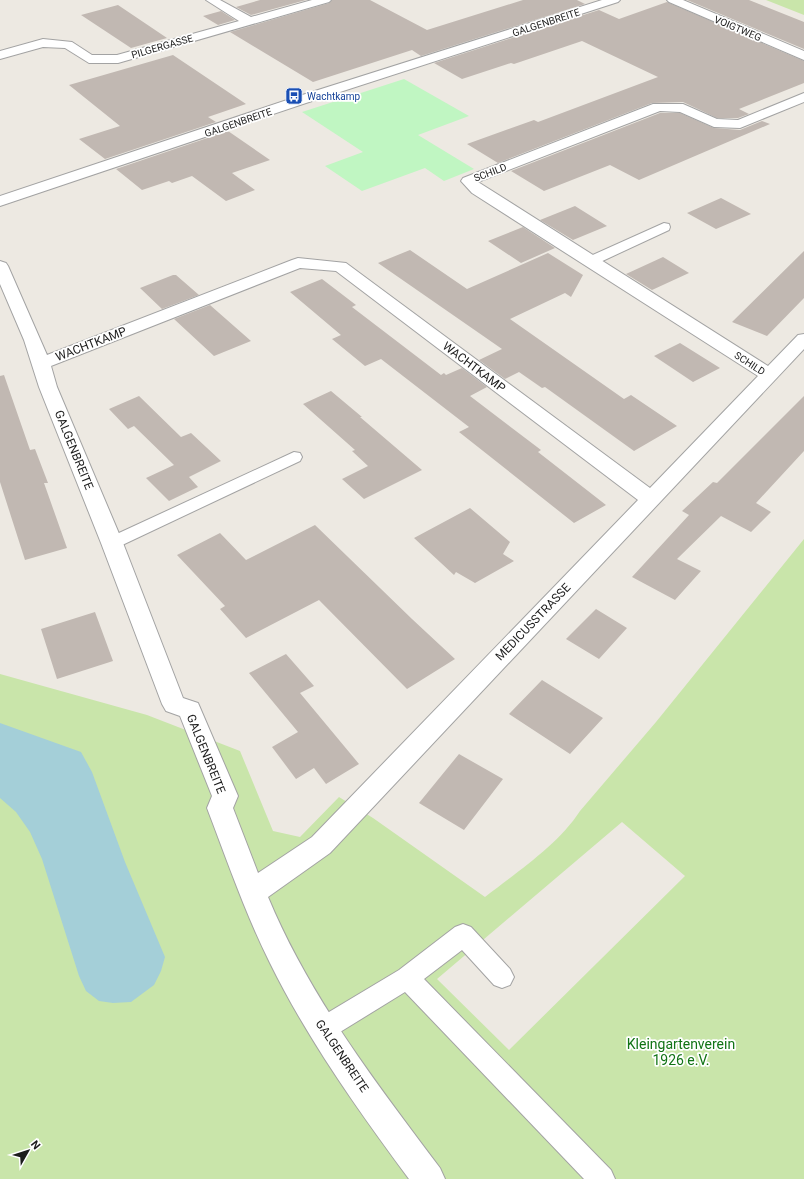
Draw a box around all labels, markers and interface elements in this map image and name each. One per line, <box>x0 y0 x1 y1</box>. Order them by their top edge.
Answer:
street label: GALGENBREITE <box>511 6 582 39</box>
street label: VOIGTWEG <box>713 14 763 43</box>
street label: PILGERGASSE <box>130 32 195 61</box>
bus stop icon: Wachtkamp <box>284 86 304 106</box>
place label: Wachtkamp <box>307 91 360 102</box>
street label: GALGENBREITE <box>203 106 274 139</box>
street label: SCHILD <box>472 161 508 184</box>
street label: WACHTKAMP <box>54 324 129 364</box>
street label: WACHTKAMP <box>440 339 508 395</box>
street label: SCHILD <box>732 349 767 377</box>
street label: GALGENBREITE <box>52 408 96 492</box>
street label: MEDICUSSTRASSE <box>493 580 573 663</box>
street label: GALGENBREITE <box>184 712 228 796</box>
street label: GALGENBREITE <box>313 1017 372 1095</box>
park label: Kleingartenverein 1926 e.V. <box>627 1036 735 1068</box>
north arrow <box>8 1131 48 1171</box>
text: N <box>28 1138 43 1152</box>

